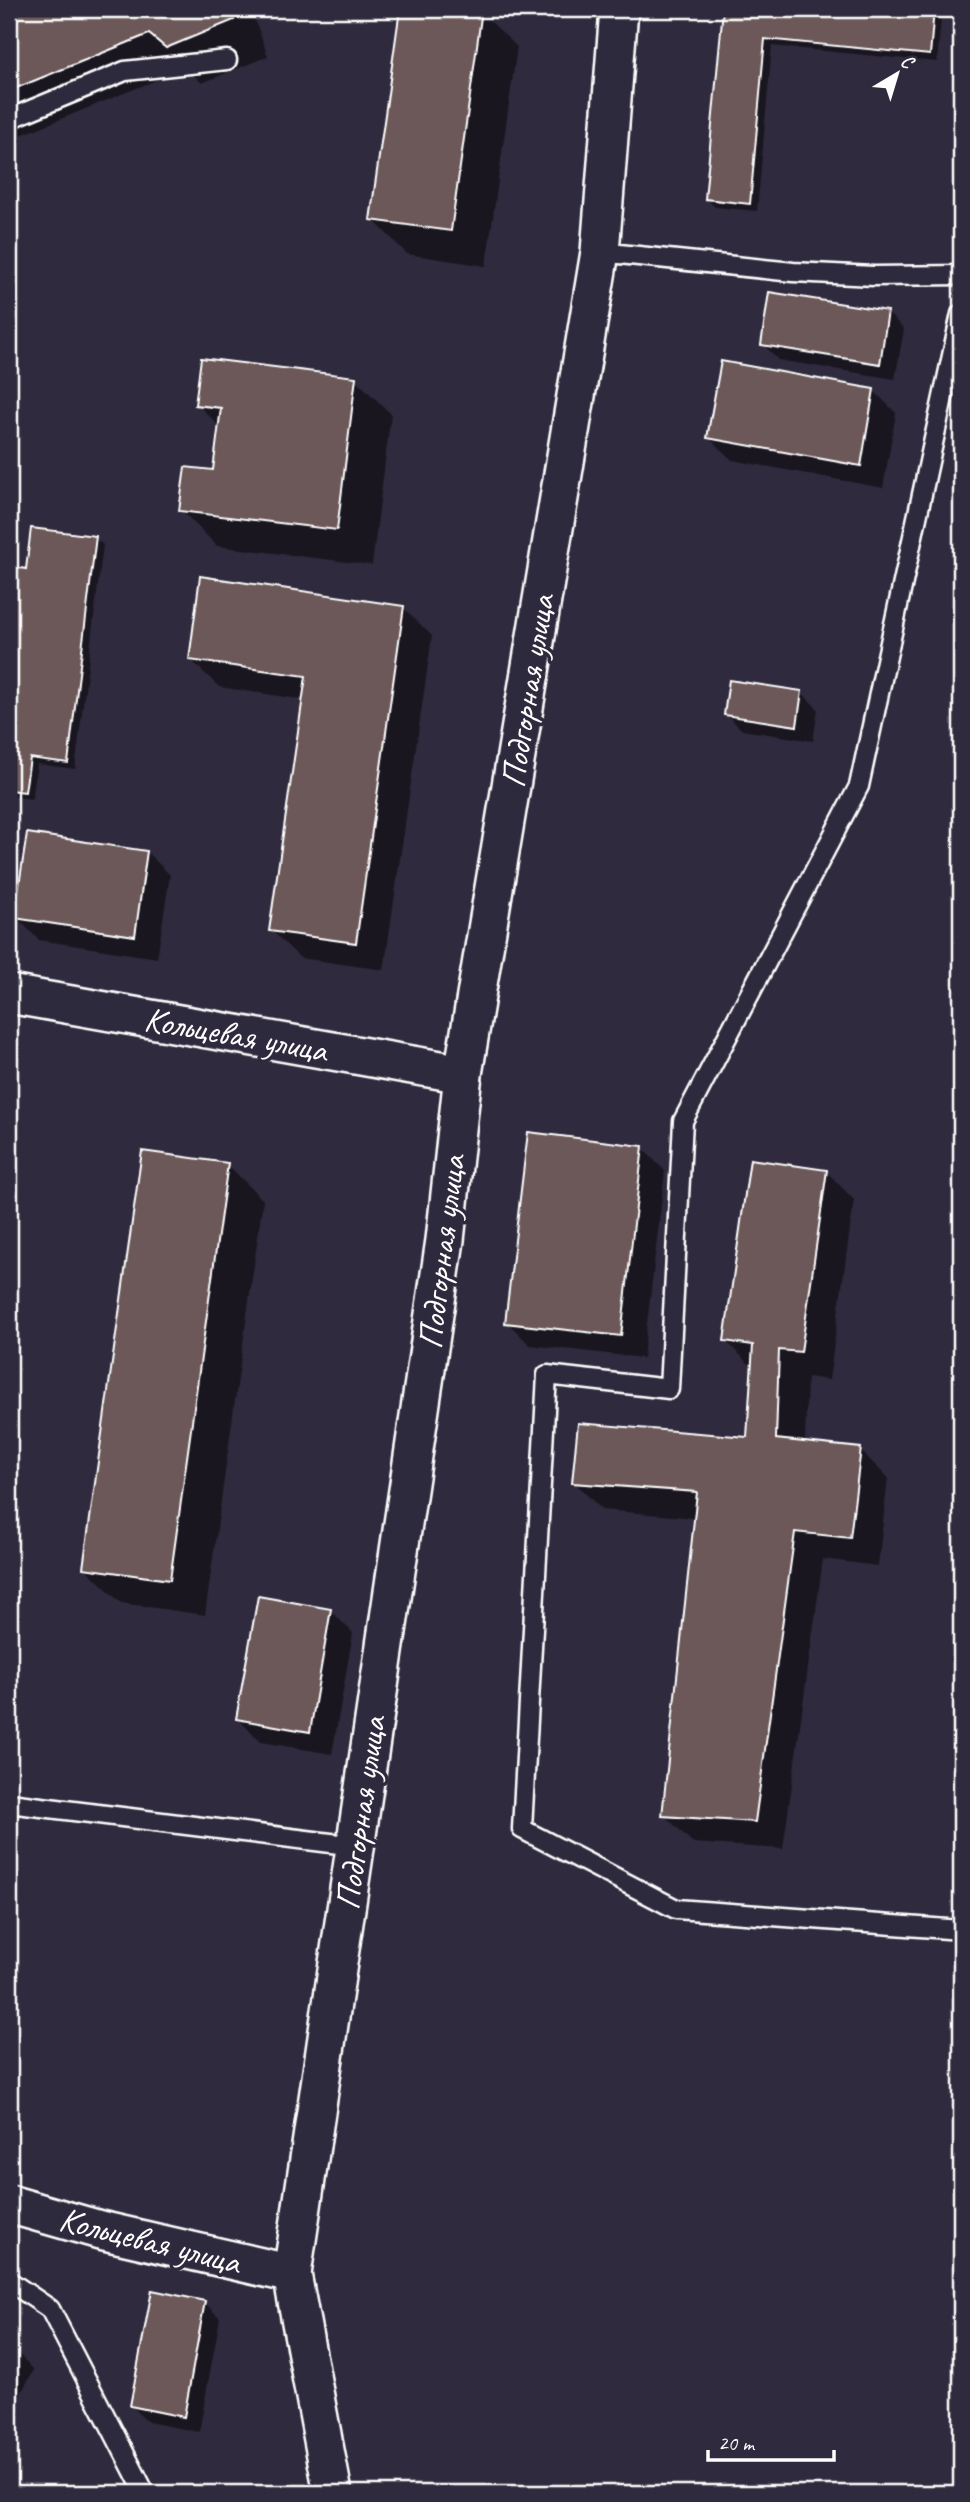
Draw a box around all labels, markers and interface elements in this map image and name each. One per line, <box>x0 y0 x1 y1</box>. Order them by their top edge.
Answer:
north arrow <box>862 38 932 108</box>
text: С <box>896 49 920 75</box>
street label: Подгорная улица <box>490 589 565 791</box>
street label: Кольцевая улица <box>141 996 333 1073</box>
street label: Подгорная улица <box>407 1150 476 1351</box>
street label: Подгорная улица <box>325 1711 397 1913</box>
street label: Кольцевая улица <box>55 2196 248 2285</box>
scale bar <box>708 2418 834 2462</box>
text: 20 m <box>718 2430 756 2456</box>

